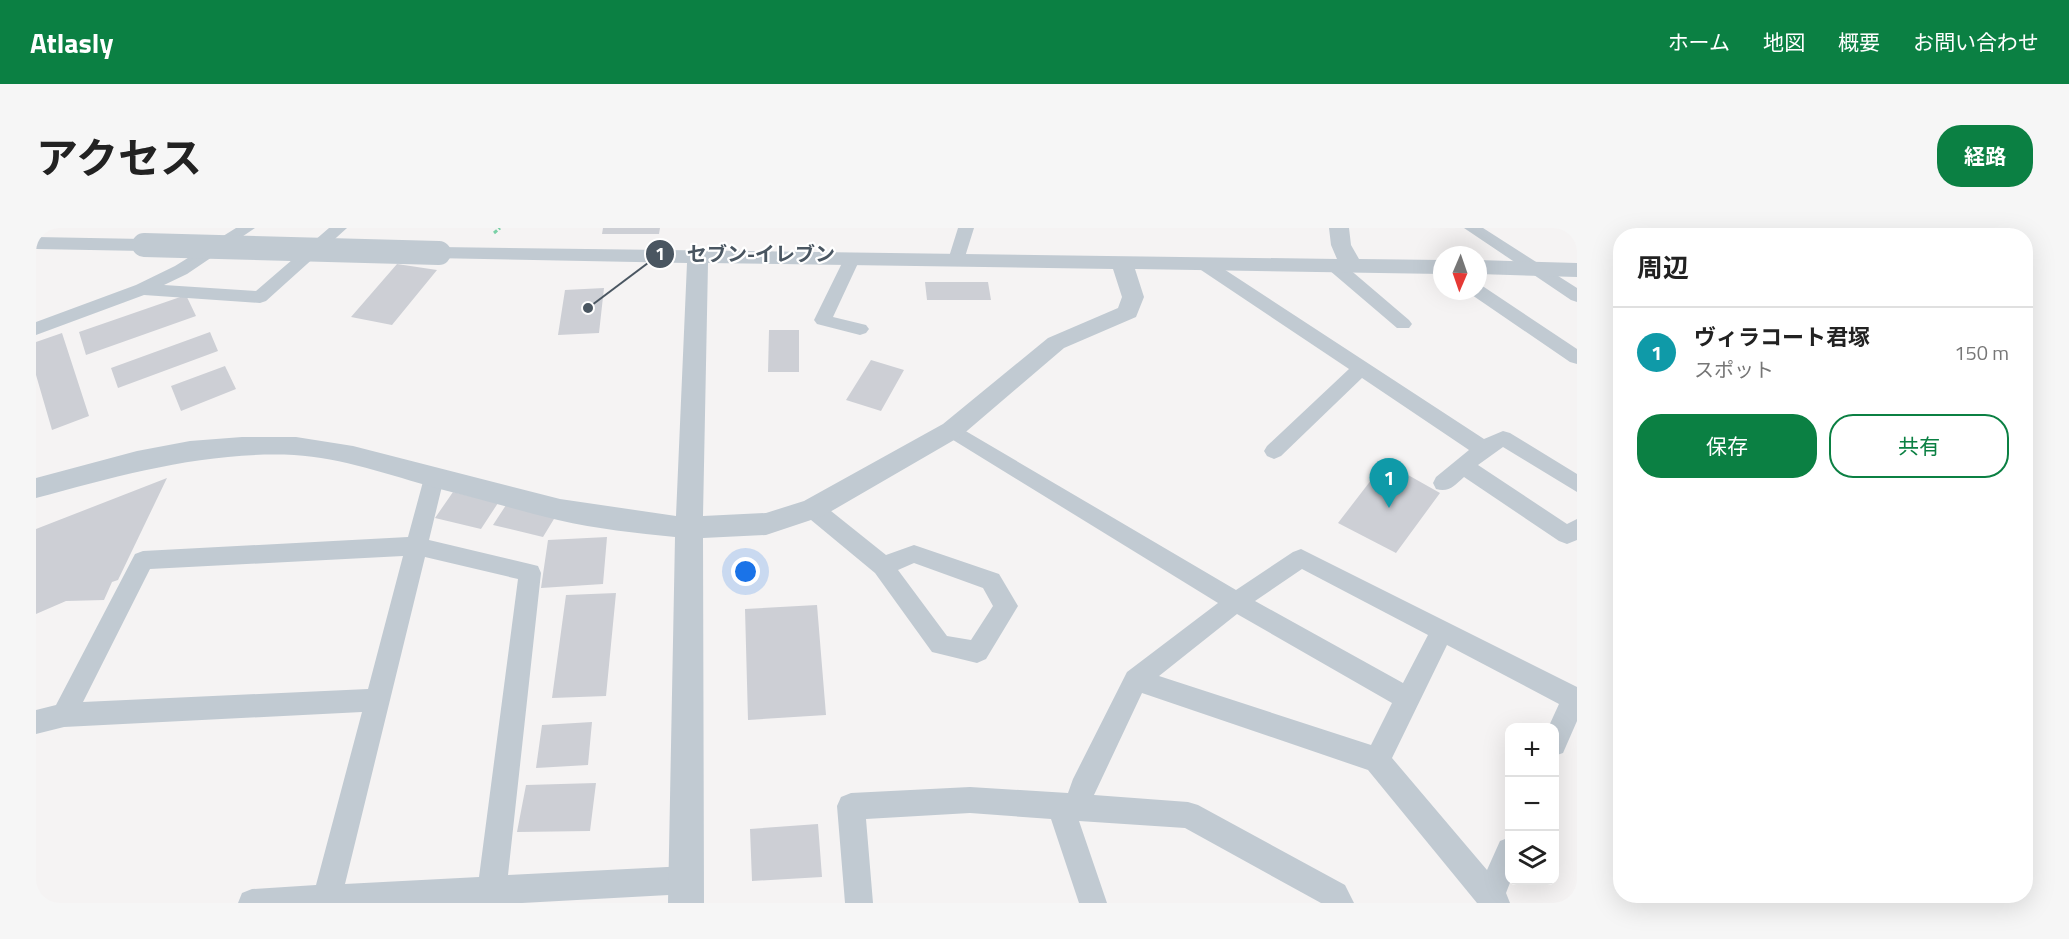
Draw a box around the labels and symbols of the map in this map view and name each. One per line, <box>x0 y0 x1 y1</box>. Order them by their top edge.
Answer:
callout: セブン-イレブン <box>645 235 847 273</box>
text: セブン-イレブン <box>687 238 835 269</box>
text: 1 <box>655 240 665 267</box>
north arrow <box>1433 246 1487 300</box>
pin: 1 <box>1370 458 1408 508</box>
your location <box>731 557 760 586</box>

